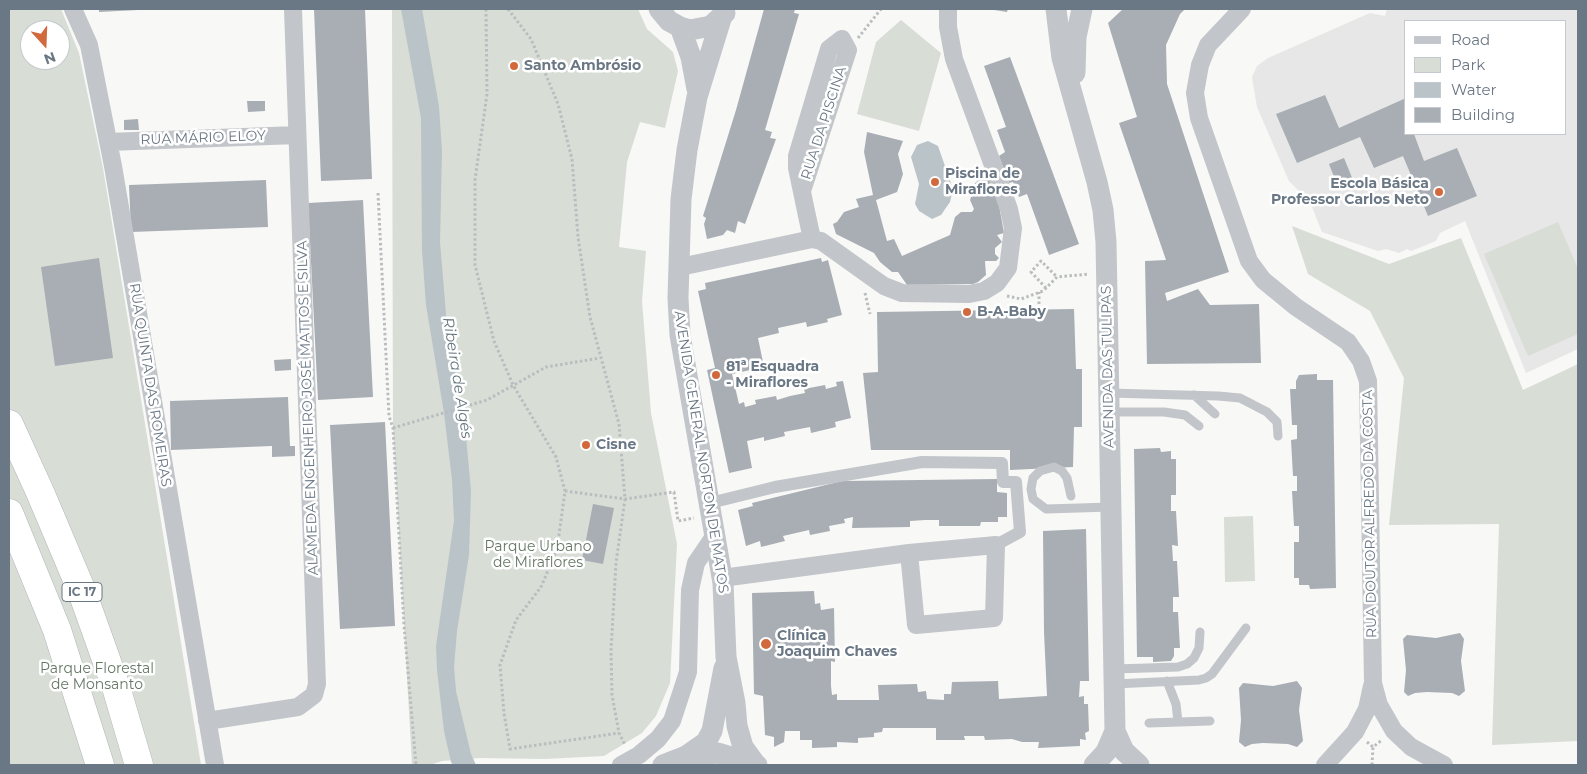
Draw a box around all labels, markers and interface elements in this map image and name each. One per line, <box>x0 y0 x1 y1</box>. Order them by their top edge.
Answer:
north arrow <box>20 20 70 70</box>
legend <box>1404 20 1567 135</box>
text: Road <box>1451 30 1490 49</box>
text: N <box>41 48 58 69</box>
text: Park <box>1451 55 1485 74</box>
place label: Santo Ambrósio <box>524 58 641 74</box>
marker: Santo Ambrósio <box>508 60 520 72</box>
street label: RUA DA PISCINA <box>798 64 850 182</box>
text: Water <box>1451 80 1497 99</box>
text: Building <box>1451 105 1515 124</box>
street label: RUA MÁRIO ELOY <box>140 127 266 149</box>
place label: Piscina de Miraflores <box>945 166 1020 198</box>
marker: Piscina de Miraflores <box>929 176 941 188</box>
place label: Escola Básica Professor Carlos Neto <box>1271 176 1429 208</box>
marker: Escola Básica Professor Carlos Neto <box>1433 186 1445 198</box>
street label: ALAMEDA ENGENHEIRO JOSÉ MATTOS E SILVA <box>294 240 322 576</box>
street label: RUA QUINTA DAS ROMEIRAS <box>126 282 174 488</box>
street label: AVENIDA DAS TULIPAS <box>1098 286 1118 448</box>
place label: B-A-Baby <box>977 304 1046 320</box>
marker: B-A-Baby <box>961 306 973 318</box>
street label: AVENIDA GENERAL NORTON DE MATOS <box>670 310 732 594</box>
water label: Ribeira de Algés <box>439 316 475 440</box>
place label: 81ª Esquadra - Miraflores <box>726 359 819 392</box>
marker: 81ª Esquadra - Miraflores <box>710 369 722 381</box>
street label: RUA DOUTOR ALFREDO DA COSTA <box>1359 390 1381 638</box>
place label: Cisne <box>596 437 636 453</box>
marker: Cisne <box>580 439 592 451</box>
park label: Parque Urbano de Miraflores <box>484 539 592 572</box>
road number: IC 17 <box>62 582 102 602</box>
place label: Clínica Joaquim Chaves <box>777 628 897 660</box>
marker: Clínica Joaquim Chaves <box>759 637 773 651</box>
park label: Parque Florestal de Monsanto <box>40 661 154 694</box>

